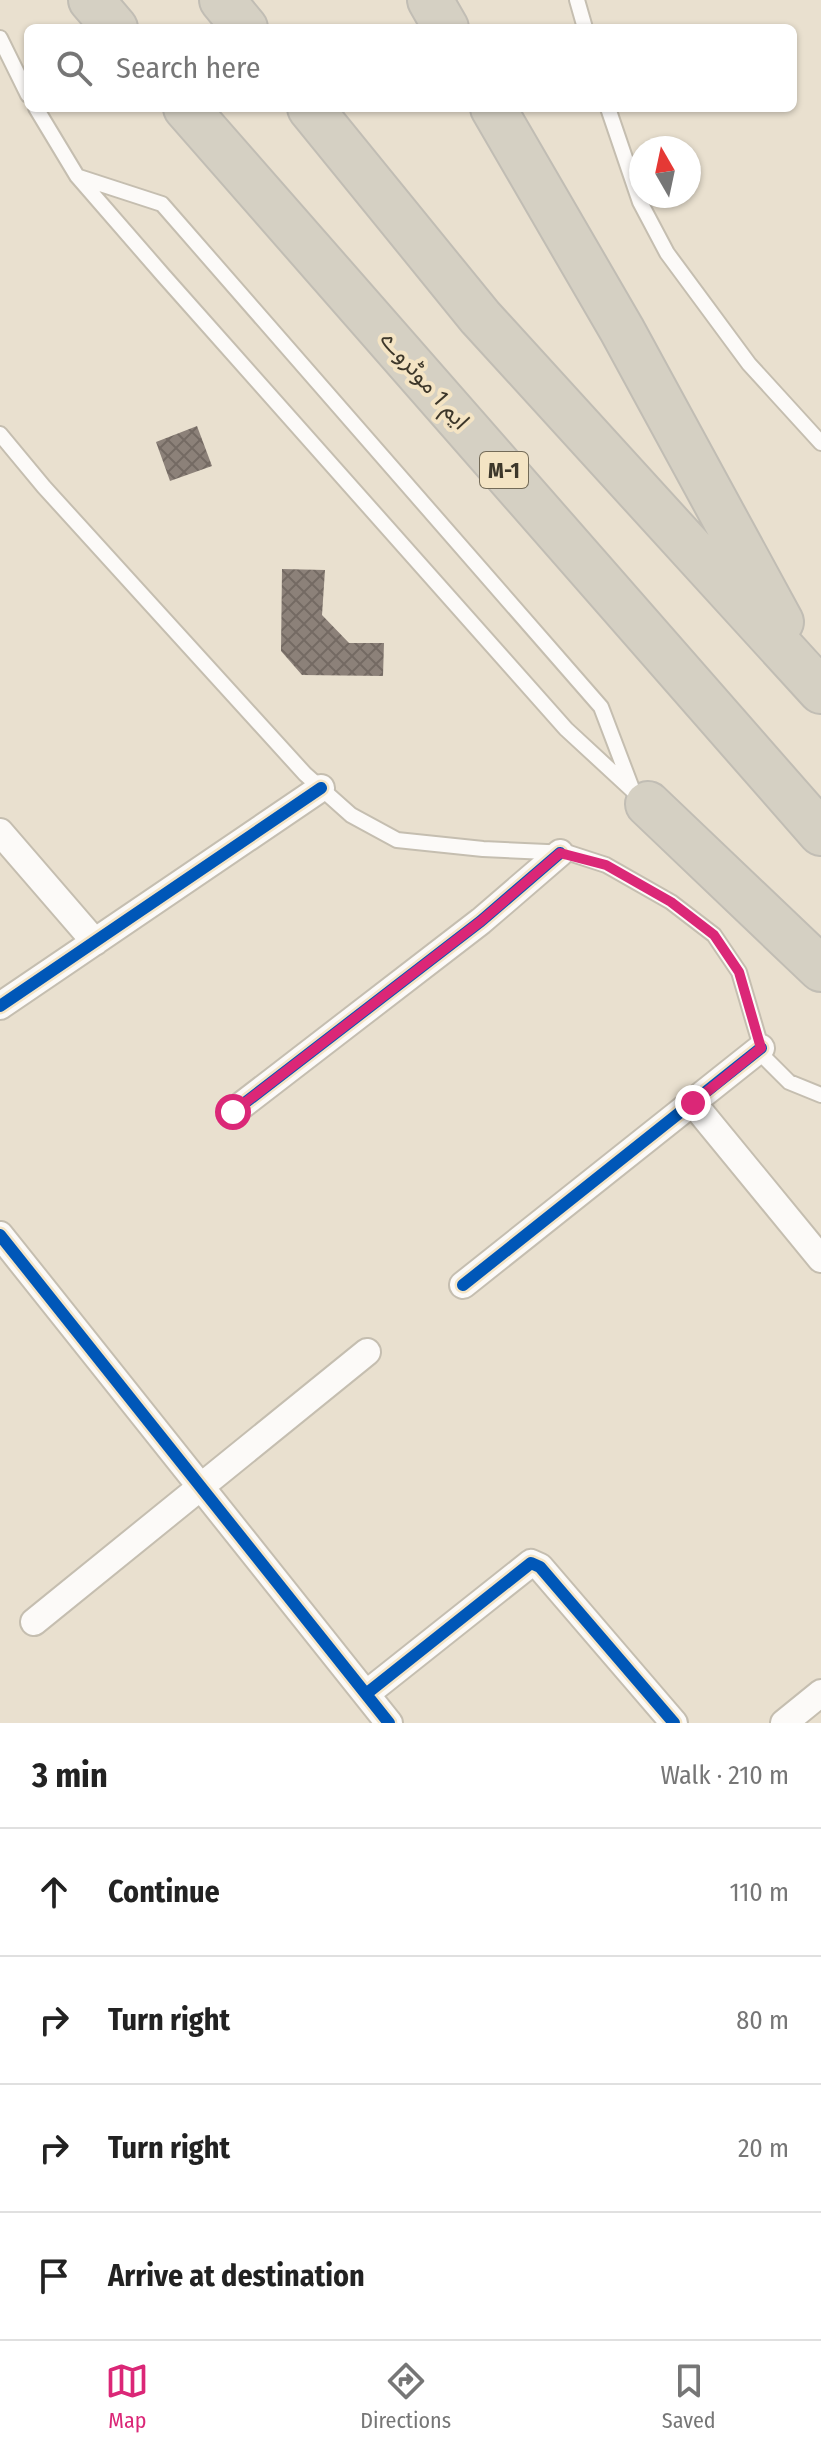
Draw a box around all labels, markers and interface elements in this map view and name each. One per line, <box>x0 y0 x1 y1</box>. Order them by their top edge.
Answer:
search box <box>24 24 797 112</box>
icon: search <box>52 46 96 90</box>
text: Search here <box>116 50 261 86</box>
north arrow <box>629 136 701 208</box>
street label: ایم 1 موٹروے <box>372 325 475 437</box>
road number: M-1 <box>480 452 528 488</box>
route end <box>675 1085 711 1121</box>
route start <box>215 1094 251 1130</box>
text: 3 min <box>32 1755 108 1796</box>
text: Walk · 210 m <box>660 1760 789 1791</box>
icon: ahead <box>32 1870 76 1914</box>
text: Continue <box>108 1874 220 1910</box>
text: 110 m <box>729 1877 789 1908</box>
icon: right <box>32 1998 76 2042</box>
text: Turn right <box>108 2002 230 2038</box>
text: 80 m <box>736 2005 789 2036</box>
icon: right <box>32 2126 76 2170</box>
text: Turn right <box>108 2130 230 2166</box>
text: 20 m <box>738 2133 789 2164</box>
icon: arrive <box>32 2254 76 2298</box>
text: Arrive at destination <box>108 2258 365 2294</box>
tab: Map <box>105 2359 149 2434</box>
tab: Directions <box>360 2359 451 2434</box>
tab: Saved <box>662 2359 716 2434</box>

